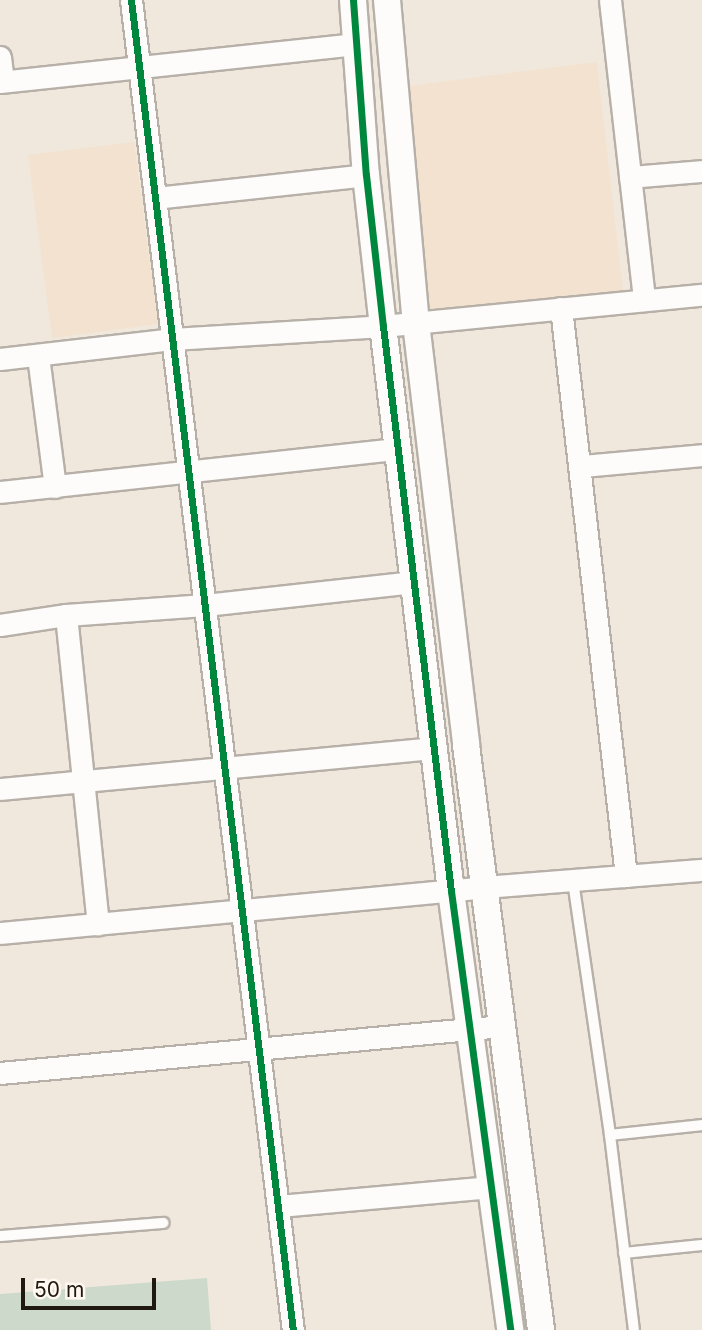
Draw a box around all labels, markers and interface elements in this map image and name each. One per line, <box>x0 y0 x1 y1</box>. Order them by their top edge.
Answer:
scale bar <box>24 1264 159 1308</box>
text: 50 m <box>34 1277 84 1302</box>

